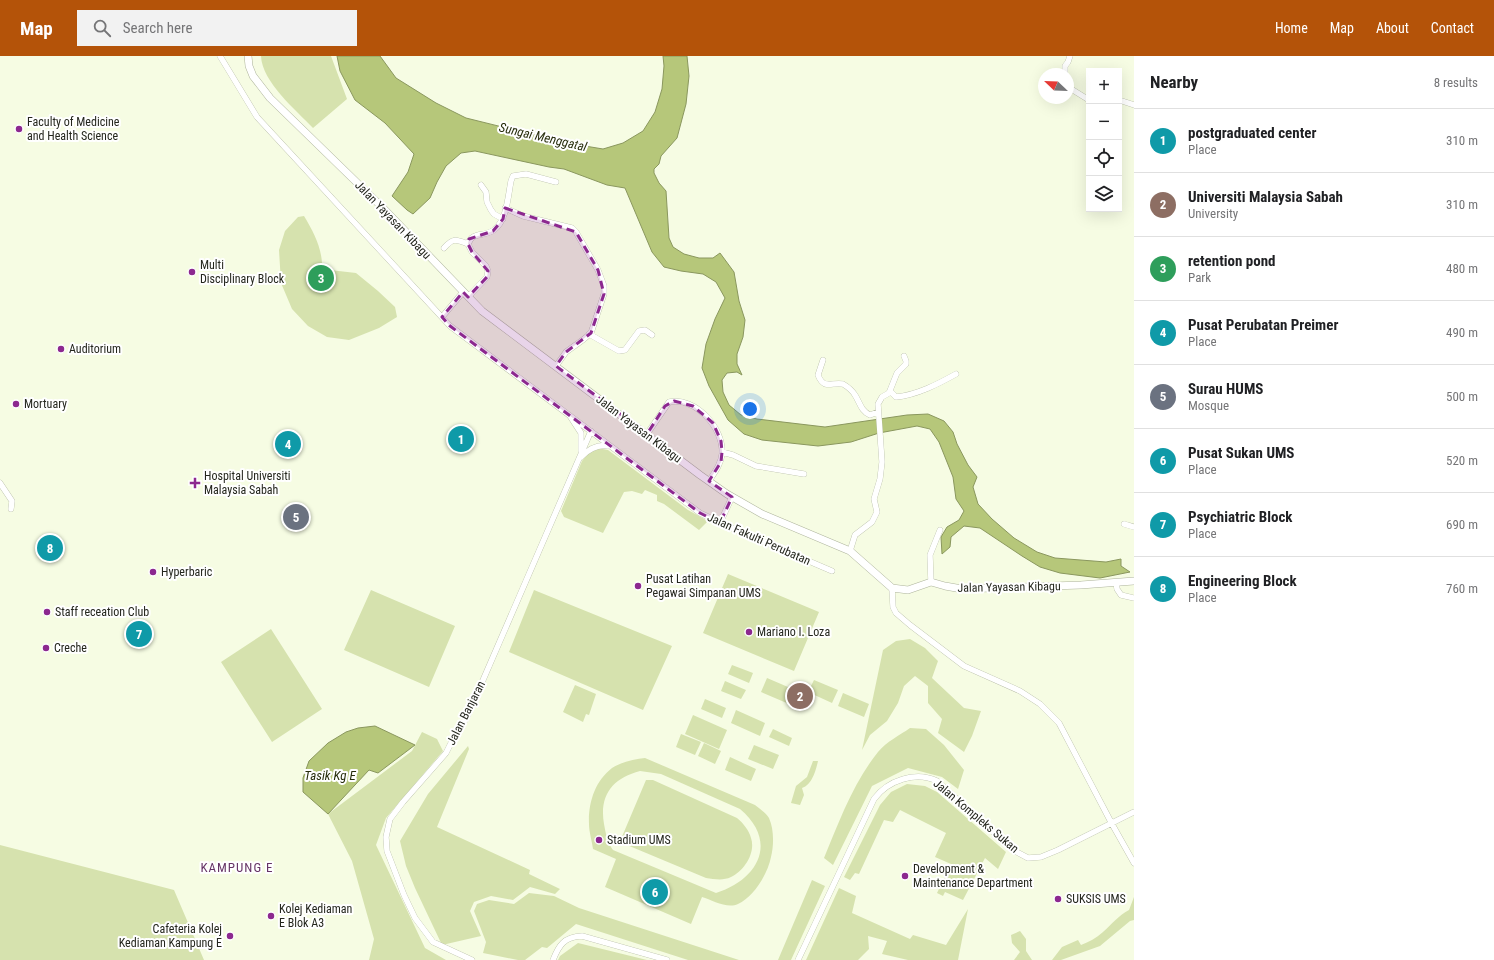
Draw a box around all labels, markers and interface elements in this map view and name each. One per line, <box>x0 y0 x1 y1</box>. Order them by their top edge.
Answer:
search box <box>77 10 357 46</box>
text: Map <box>20 17 53 40</box>
icon: search <box>91 17 113 39</box>
text: Search here <box>123 19 193 37</box>
text: Home <box>1275 20 1308 36</box>
text: Map <box>1330 20 1354 36</box>
text: About <box>1376 20 1409 36</box>
text: Contact <box>1431 20 1474 36</box>
north arrow <box>1038 68 1074 104</box>
map controls <box>1086 68 1122 212</box>
button: + <box>1086 68 1122 104</box>
text: Nearby <box>1150 72 1198 92</box>
text: 8 results <box>1434 75 1478 90</box>
button: − <box>1086 104 1122 140</box>
place label: Faculty of Medicine and Health Science <box>27 115 120 143</box>
water label: Sungai Menggatal <box>498 120 589 155</box>
marker: Faculty of Medicine and Health Science <box>14 124 24 134</box>
text: postgraduated center <box>1188 124 1316 142</box>
text: 1 <box>1160 133 1166 148</box>
text: 310 m <box>1446 133 1478 148</box>
button: locate <box>1086 140 1122 176</box>
text: Place <box>1188 142 1217 157</box>
button: layers <box>1086 176 1122 212</box>
street label: Jalan Yayasan Kibagu <box>352 178 434 262</box>
text: Universiti Malaysia Sabah <box>1188 188 1343 206</box>
text: 2 <box>1160 197 1166 212</box>
text: 310 m <box>1446 197 1478 212</box>
text: University <box>1188 206 1238 221</box>
text: retention pond <box>1188 252 1276 270</box>
place label: Multi Disciplinary Block <box>200 258 285 286</box>
text: 3 <box>1160 261 1166 276</box>
text: 480 m <box>1446 261 1478 276</box>
pin: 3 <box>308 263 334 293</box>
marker: Multi Disciplinary Block <box>187 267 197 277</box>
text: Park <box>1188 270 1211 285</box>
text: Pusat Perubatan Preimer <box>1188 316 1338 334</box>
text: 4 <box>1160 325 1166 340</box>
text: 490 m <box>1446 325 1478 340</box>
text: Place <box>1188 334 1217 349</box>
place label: Auditorium <box>69 342 121 356</box>
marker: Auditorium <box>56 344 66 354</box>
text: Surau HUMS <box>1188 380 1263 398</box>
text: 5 <box>1160 389 1166 404</box>
text: 500 m <box>1446 389 1478 404</box>
street label: Jalan Yayasan Kibagu <box>594 392 685 466</box>
place label: Mortuary <box>24 397 67 411</box>
text: Mosque <box>1188 398 1229 413</box>
marker: Mortuary <box>11 399 21 409</box>
your location <box>740 399 760 419</box>
pin: 1 <box>448 424 474 454</box>
pin: 4 <box>275 429 301 459</box>
text: Pusat Sukan UMS <box>1188 444 1294 462</box>
text: 6 <box>1160 453 1166 468</box>
text: 520 m <box>1446 453 1478 468</box>
text: Place <box>1188 462 1217 477</box>
place label: Hospital Universiti Malaysia Sabah <box>204 469 291 497</box>
marker: Hospital Universiti Malaysia Sabah <box>189 477 201 489</box>
pin: 5 <box>283 502 309 532</box>
text: Psychiatric Block <box>1188 508 1292 526</box>
street label: Jalan Fakulti Perubatan <box>705 510 813 568</box>
text: 7 <box>1160 517 1166 532</box>
text: 690 m <box>1446 517 1478 532</box>
text: Place <box>1188 526 1217 541</box>
pin: 8 <box>37 533 63 563</box>
place label: Hyperbaric <box>161 565 213 579</box>
marker: Hyperbaric <box>148 567 158 577</box>
place label: Pusat Latihan Pegawai Simpanan UMS <box>646 572 761 600</box>
text: Engineering Block <box>1188 572 1297 590</box>
street label: Jalan Yayasan Kibagu <box>957 579 1061 595</box>
marker: Pusat Latihan Pegawai Simpanan UMS <box>633 581 643 591</box>
text: 8 <box>1160 581 1166 596</box>
text: 760 m <box>1446 581 1478 596</box>
text: Place <box>1188 590 1217 605</box>
place label: Staff receation Club <box>55 605 149 619</box>
marker: Staff receation Club <box>42 607 52 617</box>
pin: 7 <box>126 619 152 649</box>
place label: Mariano I. Loza <box>757 625 830 639</box>
marker: Mariano I. Loza <box>744 627 754 637</box>
place label: Creche <box>54 641 87 655</box>
marker: Creche <box>41 643 51 653</box>
street label: Jalan Banjaran <box>444 678 488 747</box>
pin: 2 <box>787 681 813 711</box>
water label: Tasik Kg E <box>304 768 356 783</box>
street label: Jalan Kompleks Sukan <box>931 776 1022 856</box>
place label: Stadium UMS <box>607 833 671 847</box>
marker: Stadium UMS <box>594 835 604 845</box>
district label: KAMPUNG E <box>200 860 274 875</box>
place label: Development & Maintenance Department <box>913 862 1033 890</box>
marker: Development & Maintenance Department <box>900 871 910 881</box>
pin: 6 <box>642 877 668 907</box>
place label: SUKSIS UMS <box>1066 892 1126 906</box>
marker: SUKSIS UMS <box>1053 894 1063 904</box>
place label: Kolej Kediaman E Blok A3 <box>279 902 352 930</box>
marker: Kolej Kediaman E Blok A3 <box>266 911 276 921</box>
place label: Cafeteria Kolej Kediaman Kampung E <box>119 922 222 950</box>
marker: Cafeteria Kolej Kediaman Kampung E <box>225 931 235 941</box>

